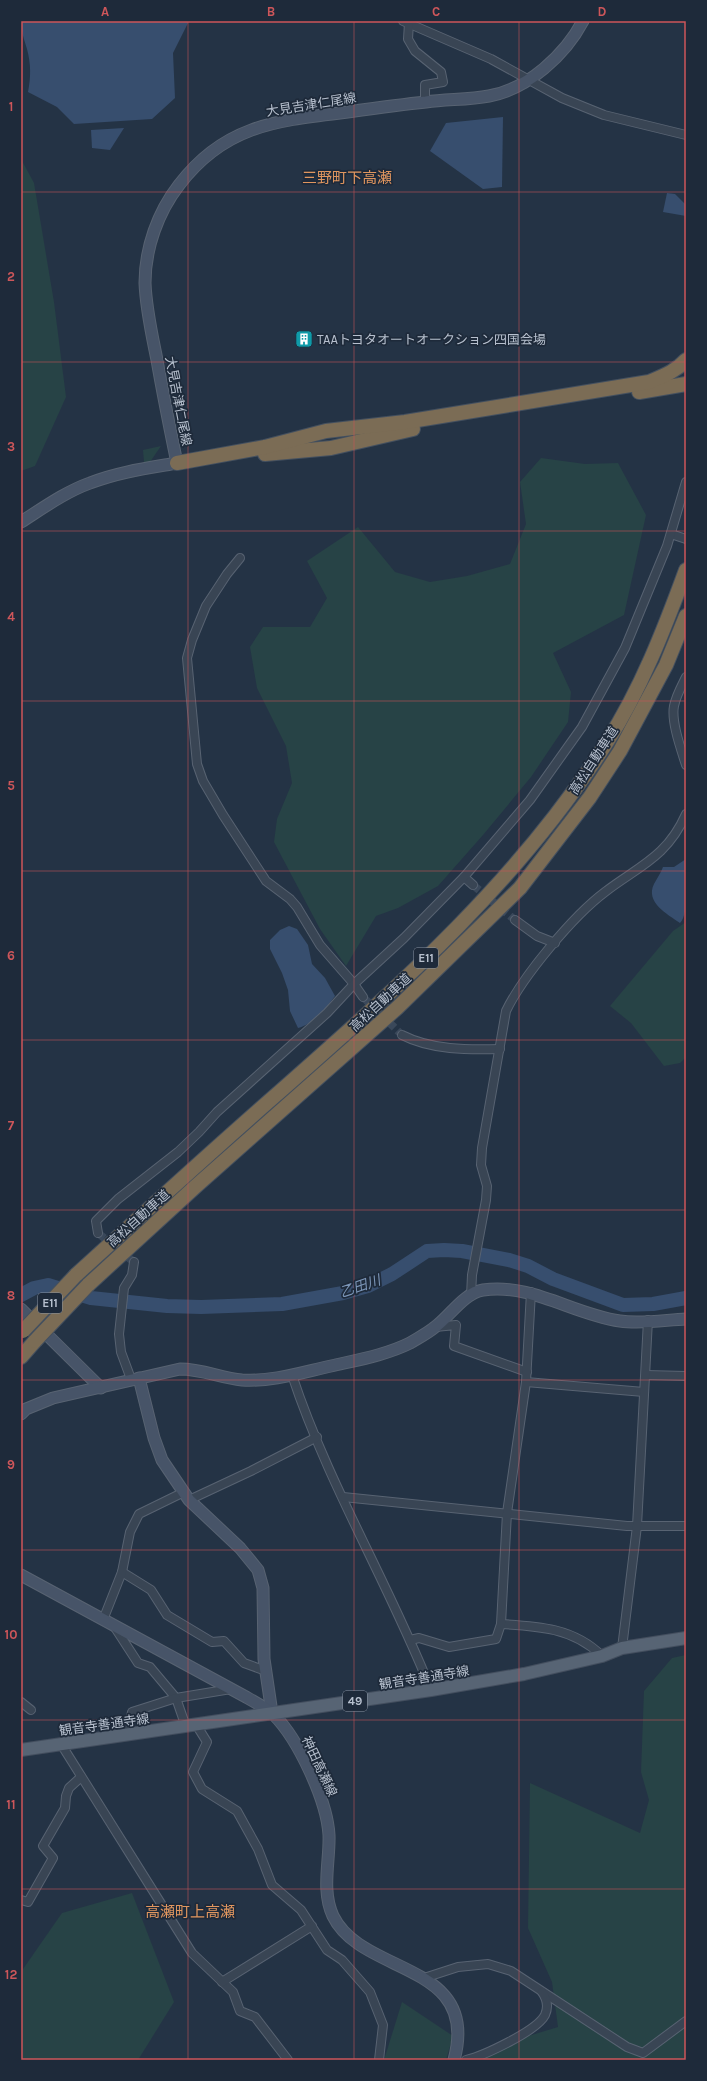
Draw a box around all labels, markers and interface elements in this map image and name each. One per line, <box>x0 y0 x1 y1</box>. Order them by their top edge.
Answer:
text: A <box>101 4 109 19</box>
text: B <box>267 4 275 19</box>
text: C <box>432 4 440 19</box>
text: D <box>598 4 607 19</box>
street label: 大見吉津仁尾線 <box>265 90 357 119</box>
text: 1 <box>9 99 13 114</box>
district label: 三野町下高瀬 <box>302 169 392 187</box>
text: 2 <box>7 269 15 284</box>
building icon: TAAトヨタオートオークション四国会場 <box>294 329 314 349</box>
place label: TAAトヨタオートオークション四国会場 <box>317 332 546 347</box>
street label: 大見吉津仁尾線 <box>162 355 195 447</box>
text: 3 <box>7 439 15 454</box>
text: 4 <box>7 609 15 624</box>
street label: 高松自動車道 <box>566 723 621 797</box>
text: 5 <box>7 778 15 793</box>
text: 6 <box>7 948 15 963</box>
road number: E11 <box>414 948 438 968</box>
street label: 高松自動車道 <box>347 970 414 1034</box>
text: 7 <box>8 1118 15 1133</box>
street label: 高松自動車道 <box>104 1187 172 1250</box>
water label: 乙田川 <box>338 1271 385 1301</box>
text: 8 <box>7 1288 15 1303</box>
road number: E11 <box>38 1293 62 1313</box>
text: 9 <box>7 1457 15 1472</box>
text: 10 <box>5 1627 17 1642</box>
street label: 観音寺善通寺線 <box>378 1663 470 1692</box>
road number: 49 <box>343 1691 367 1711</box>
street label: 観音寺善通寺線 <box>58 1711 150 1738</box>
street label: 神田高瀬線 <box>299 1734 340 1799</box>
text: 11 <box>6 1797 16 1812</box>
district label: 高瀬町上高瀬 <box>145 1903 235 1921</box>
text: 12 <box>5 1967 17 1982</box>

